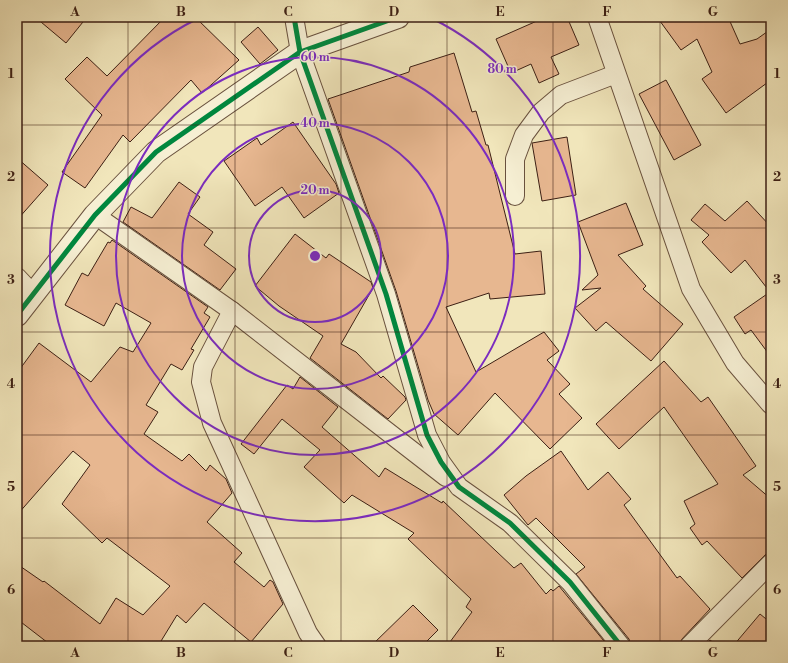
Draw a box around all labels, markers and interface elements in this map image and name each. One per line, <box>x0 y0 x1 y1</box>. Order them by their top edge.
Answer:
text: A <box>69 4 80 20</box>
text: B <box>176 4 186 20</box>
text: C <box>283 4 293 20</box>
text: D <box>389 4 399 20</box>
text: E <box>495 4 505 20</box>
text: F <box>602 4 612 20</box>
text: G <box>708 4 719 20</box>
text: 60 m <box>300 50 330 65</box>
text: 80 m <box>487 62 517 77</box>
text: 1 <box>8 66 15 82</box>
text: 1 <box>774 66 781 82</box>
text: 40 m <box>300 116 330 131</box>
text: 2 <box>7 169 15 185</box>
text: 2 <box>773 169 781 185</box>
text: 20 m <box>300 183 330 198</box>
centre of rings <box>308 249 322 263</box>
text: 3 <box>7 272 15 288</box>
text: 3 <box>773 272 781 288</box>
text: 4 <box>7 376 16 392</box>
text: 4 <box>773 376 782 392</box>
text: 5 <box>7 479 15 495</box>
text: 5 <box>773 479 781 495</box>
text: 6 <box>7 582 15 598</box>
text: 6 <box>773 582 781 598</box>
text: A <box>69 645 80 661</box>
text: B <box>176 645 186 661</box>
text: C <box>283 645 293 661</box>
text: D <box>389 645 399 661</box>
text: E <box>495 645 505 661</box>
text: F <box>602 645 612 661</box>
text: G <box>708 645 719 661</box>

